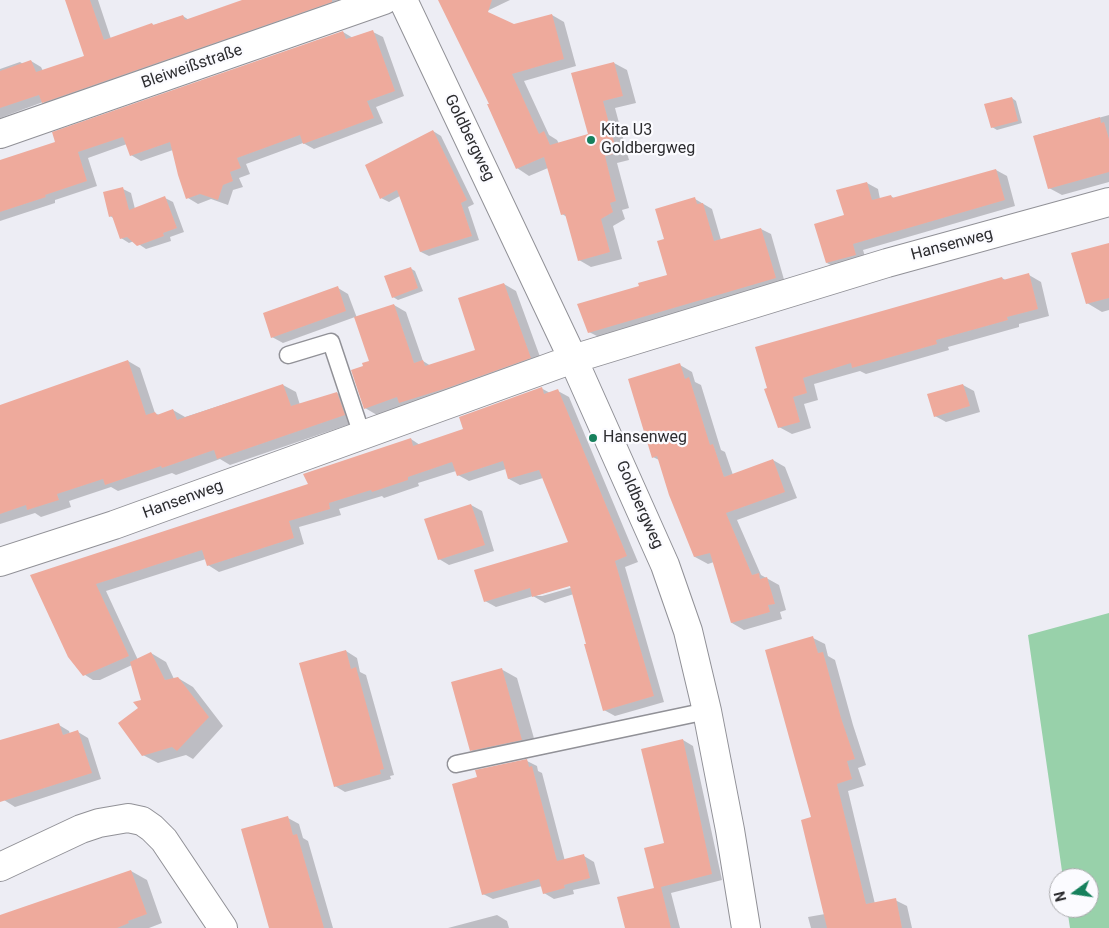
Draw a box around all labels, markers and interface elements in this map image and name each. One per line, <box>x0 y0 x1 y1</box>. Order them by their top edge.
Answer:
street label: Bleiweißstraße <box>139 41 245 93</box>
street label: Goldbergweg <box>440 91 498 185</box>
place label: Kita U3 Goldbergweg <box>601 121 695 159</box>
marker: Kita U3 Goldbergweg <box>585 134 597 146</box>
street label: Hansenweg <box>909 225 995 265</box>
place label: Hansenweg <box>603 428 687 448</box>
marker: Hansenweg <box>587 432 599 444</box>
street label: Goldbergweg <box>611 458 667 552</box>
street label: Hansenweg <box>140 477 226 523</box>
north arrow <box>1049 868 1099 918</box>
text: N <box>1051 890 1069 903</box>

